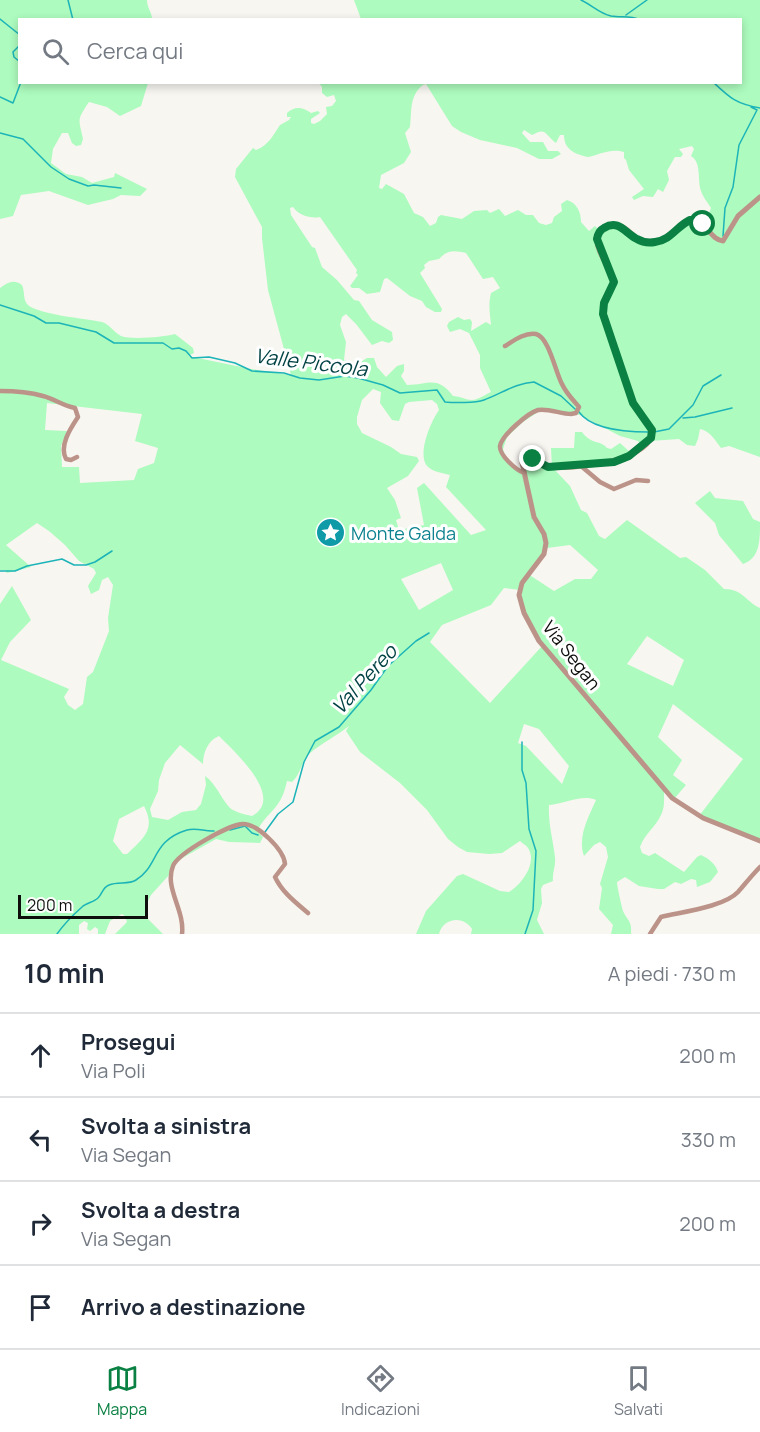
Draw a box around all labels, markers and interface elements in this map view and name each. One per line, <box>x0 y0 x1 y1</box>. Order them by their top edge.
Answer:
search box <box>18 18 742 84</box>
icon: search <box>39 35 72 68</box>
text: Cerca qui <box>87 36 183 66</box>
route start <box>689 210 715 236</box>
water label: Valle Piccola <box>253 342 370 382</box>
route end <box>519 445 545 471</box>
place icon: Monte Galda <box>314 517 346 549</box>
place label: Monte Galda <box>351 521 456 545</box>
street label: Via Segan <box>538 616 606 694</box>
water label: Val Pereo <box>325 637 403 720</box>
scale bar <box>18 892 148 920</box>
text: 200 m <box>27 894 72 916</box>
text: 10 min <box>24 955 105 991</box>
text: A piedi · 730 m <box>608 960 736 987</box>
text: Prosegui <box>81 1027 176 1057</box>
icon: ahead <box>24 1039 57 1072</box>
text: 200 m <box>679 1042 736 1069</box>
text: Via Poli <box>81 1057 146 1084</box>
text: Svolta a sinistra <box>81 1111 251 1141</box>
icon: left <box>24 1123 57 1156</box>
text: 330 m <box>681 1126 736 1153</box>
text: Via Segan <box>81 1141 171 1168</box>
text: Svolta a destra <box>81 1195 240 1225</box>
icon: right <box>24 1207 57 1240</box>
text: 200 m <box>679 1210 736 1237</box>
text: Via Segan <box>81 1225 171 1252</box>
icon: arrive <box>24 1291 57 1324</box>
text: Arrivo a destinazione <box>81 1292 305 1322</box>
tab: Mappa <box>97 1362 147 1420</box>
tab: Indicazioni <box>341 1362 420 1420</box>
tab: Salvati <box>614 1362 663 1420</box>

